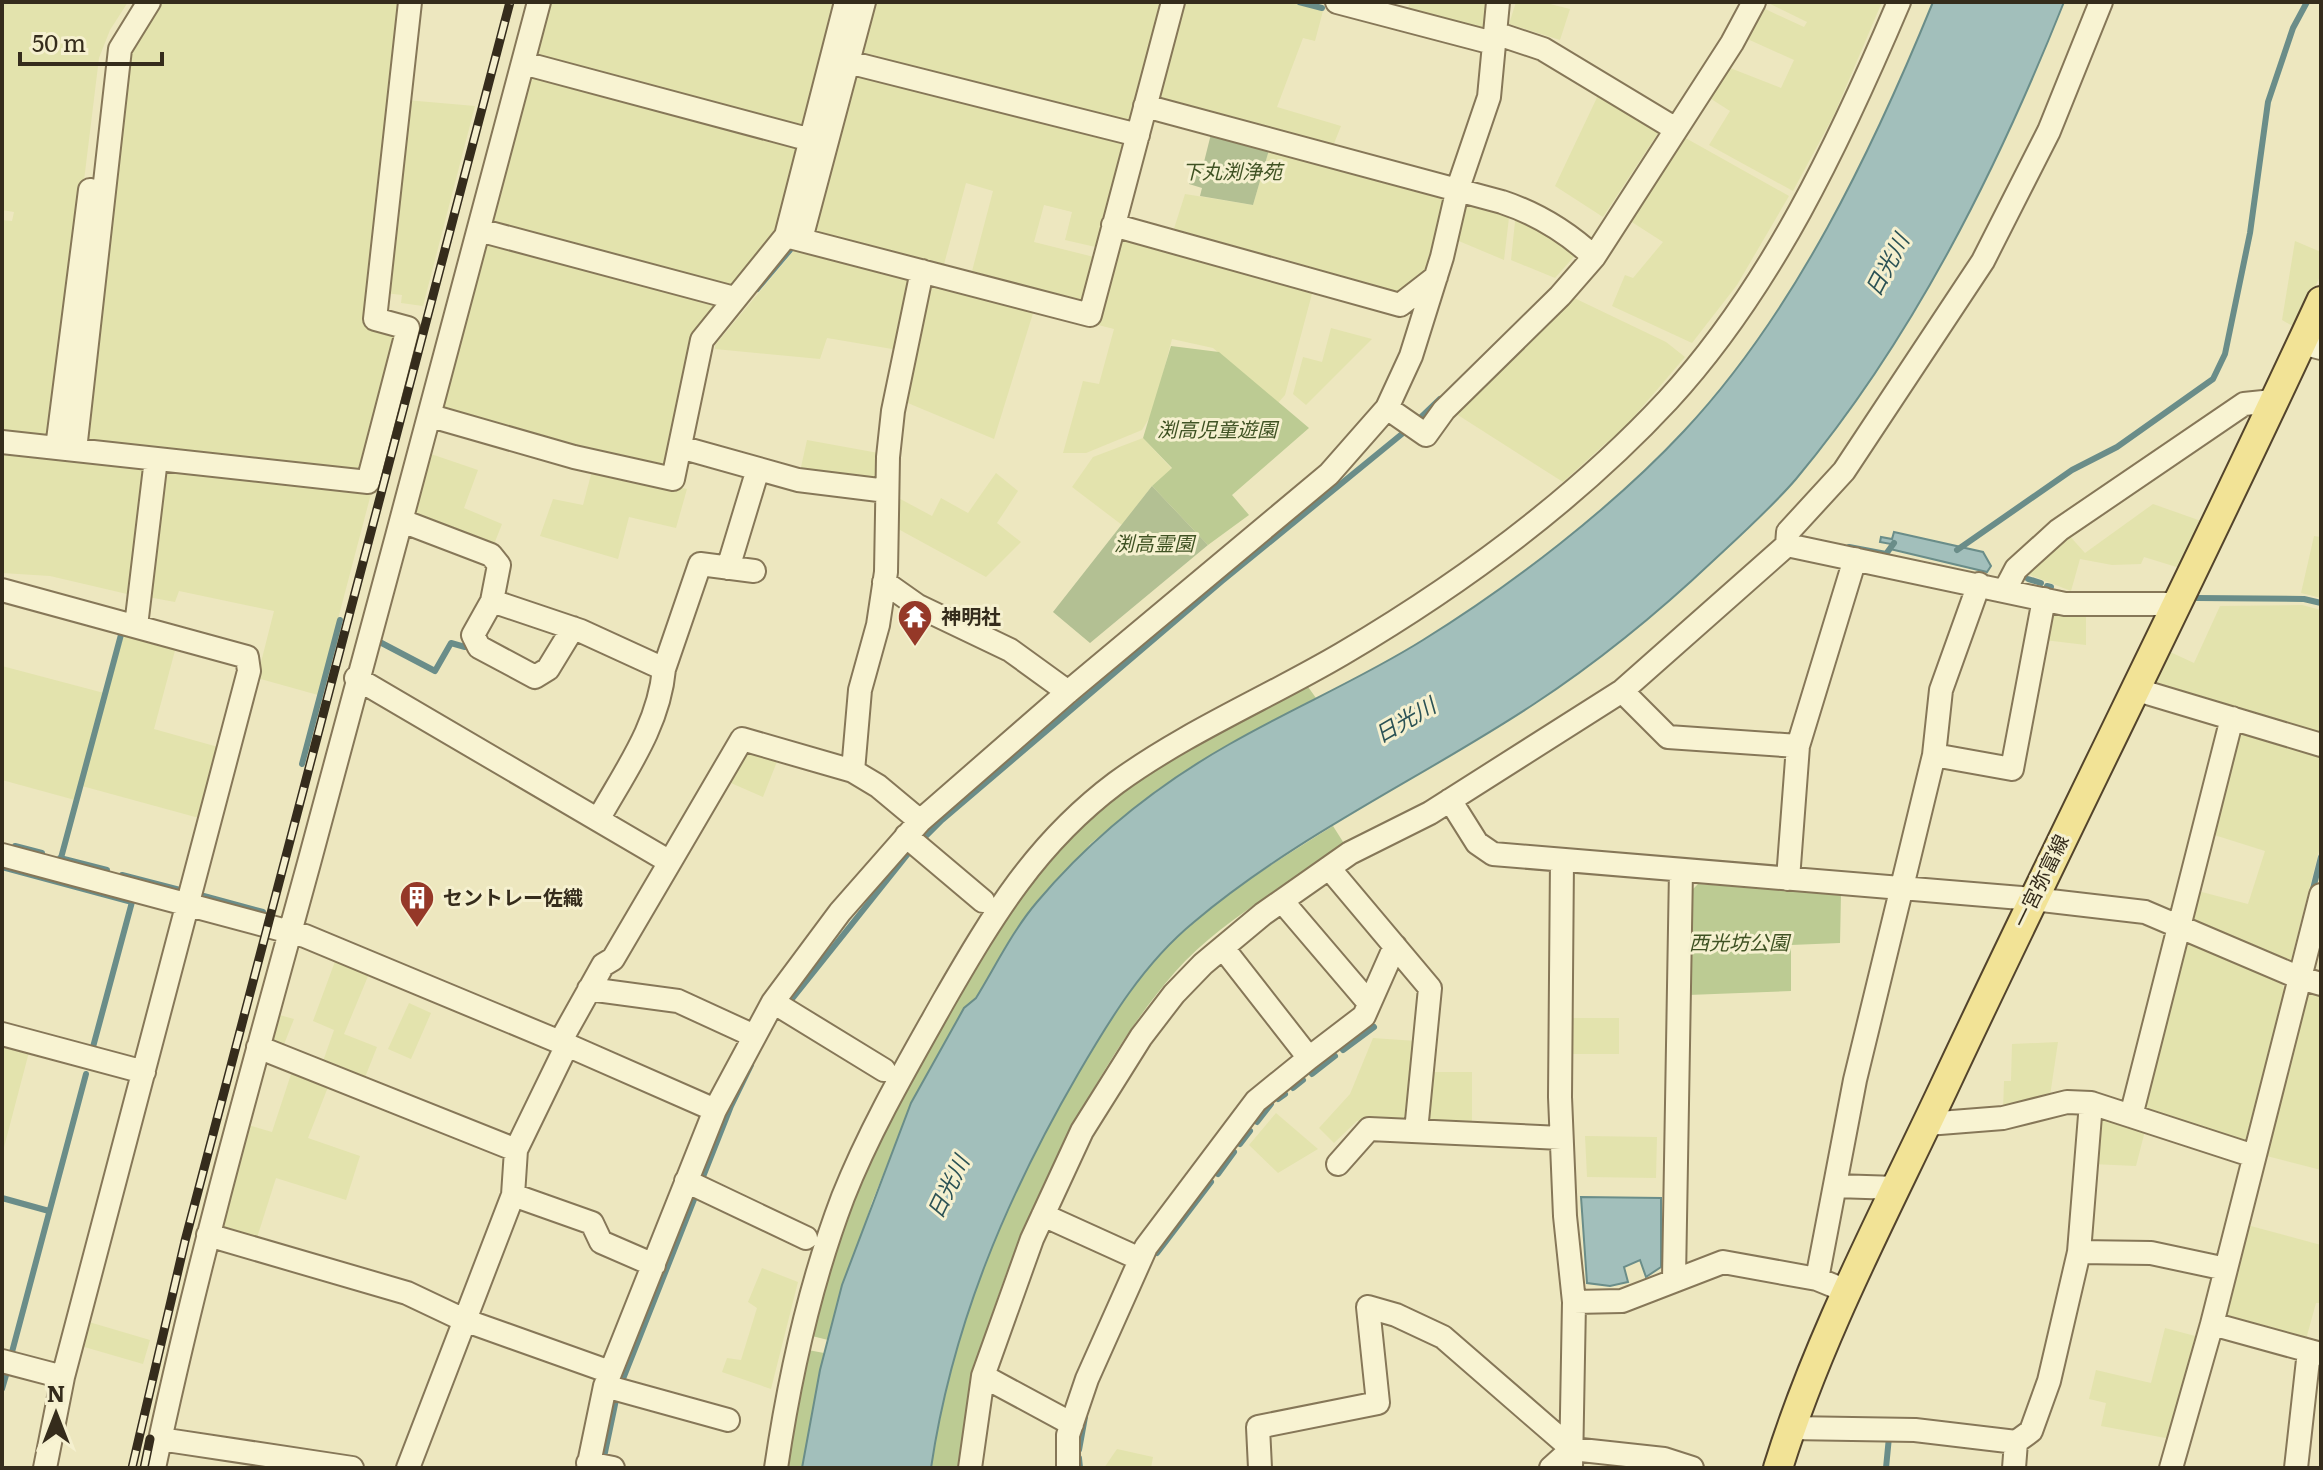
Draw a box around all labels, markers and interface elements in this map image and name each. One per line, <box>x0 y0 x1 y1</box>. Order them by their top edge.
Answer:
scale bar <box>20 16 162 66</box>
text: 50 m <box>32 24 86 59</box>
park label: 下丸渕浄苑 <box>1182 155 1285 185</box>
water label: 日光川 <box>1856 226 1917 301</box>
park label: 渕高児童遊園 <box>1157 413 1280 443</box>
park label: 渕高霊園 <box>1114 527 1197 557</box>
temple icon: 神明社 <box>896 598 934 648</box>
place label: 神明社 <box>941 600 1001 630</box>
water label: 日光川 <box>1367 687 1443 749</box>
street label: 一宮弥富線 <box>2004 829 2075 932</box>
building icon: セントレー佐織 <box>398 879 436 929</box>
place label: セントレー佐織 <box>443 881 583 911</box>
park label: 西光坊公園 <box>1689 926 1792 956</box>
water label: 日光川 <box>917 1148 977 1223</box>
north arrow <box>16 1374 96 1454</box>
text: N <box>47 1376 65 1409</box>

